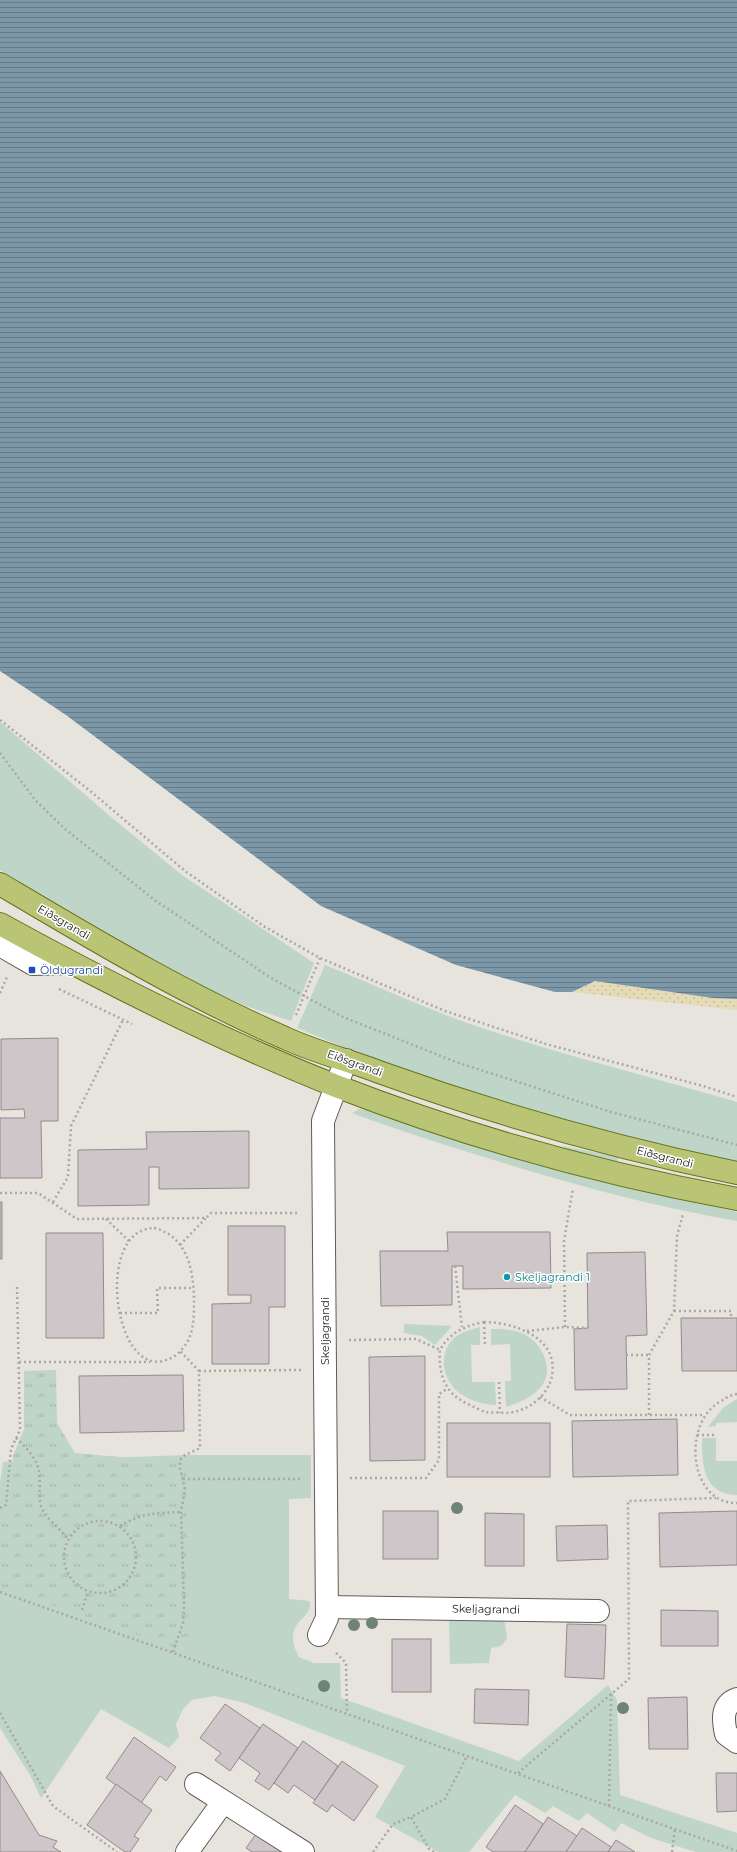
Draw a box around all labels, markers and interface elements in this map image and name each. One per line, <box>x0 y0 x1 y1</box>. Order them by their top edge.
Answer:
street label: Eiðsgrandi <box>35 901 93 943</box>
place label: Öldugrandi <box>40 963 103 977</box>
marker: Öldugrandi <box>27 965 37 975</box>
street label: Eiðsgrandi <box>325 1046 385 1080</box>
street label: Eiðsgrandi <box>635 1143 695 1171</box>
place label: Skeljagrandi 1 <box>515 1270 590 1284</box>
marker: Skeljagrandi 1 <box>502 1272 512 1282</box>
street label: Skeljagrandi <box>318 1297 332 1365</box>
street label: Skeljagrandi <box>452 1601 520 1617</box>

